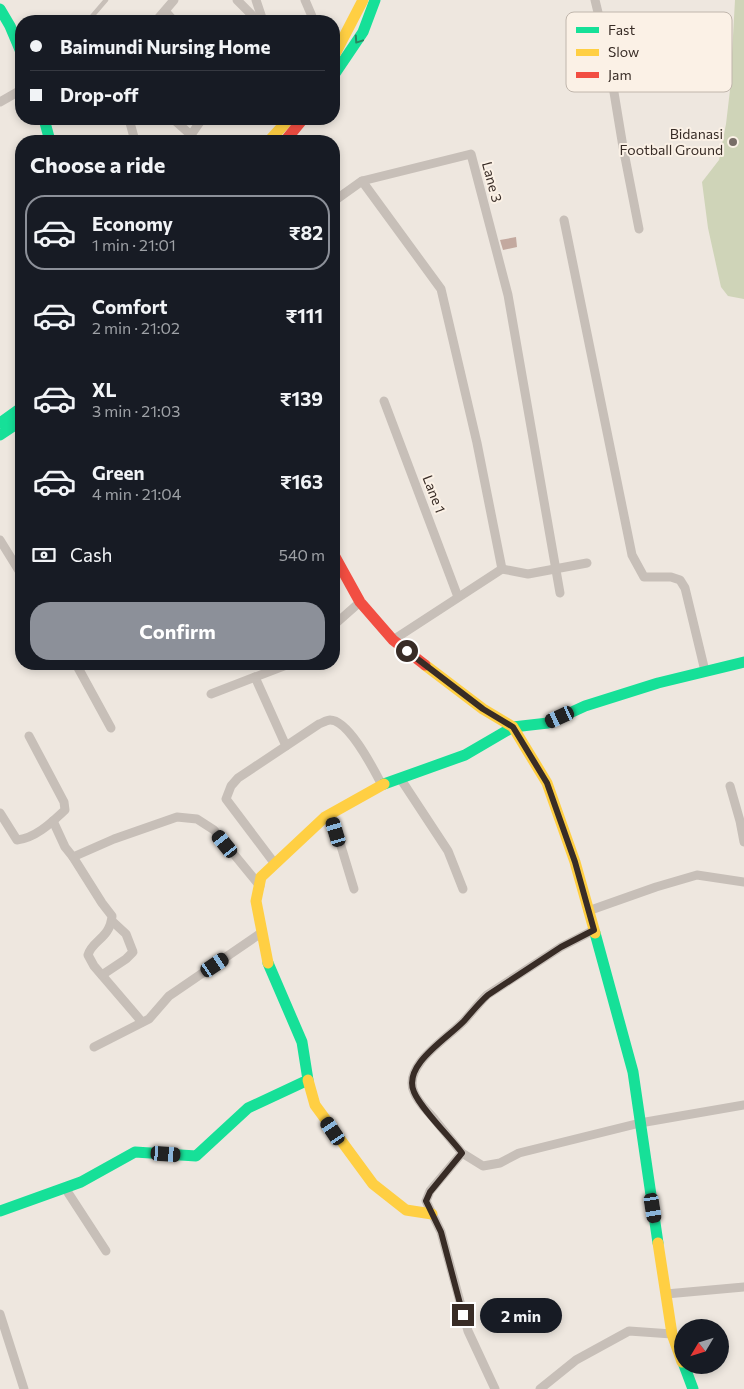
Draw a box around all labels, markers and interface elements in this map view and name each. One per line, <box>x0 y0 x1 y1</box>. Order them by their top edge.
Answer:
legend <box>566 12 732 92</box>
text: Fast <box>608 21 635 38</box>
one-way arrow <box>355 34 364 43</box>
text: Baimundi Nursing Home <box>60 35 270 58</box>
text: Slow <box>608 43 639 60</box>
text: Jam <box>608 66 632 83</box>
text: Drop-off <box>60 83 139 106</box>
place label: Bidanasi Football Ground <box>620 125 723 158</box>
marker: Bidanasi Football Ground <box>727 136 739 148</box>
text: Choose a ride <box>30 151 165 178</box>
street label: Lane 3 <box>479 160 506 204</box>
icon: car <box>32 210 77 255</box>
text: Economy <box>92 212 173 235</box>
text: ₹82 <box>289 221 323 244</box>
text: 1 min · 21:01 <box>92 235 176 254</box>
icon: car <box>32 293 77 338</box>
text: Comfort <box>92 295 168 318</box>
text: ₹111 <box>285 304 323 327</box>
text: 2 min · 21:02 <box>92 318 180 337</box>
icon: car <box>32 376 77 421</box>
text: XL <box>92 378 117 401</box>
text: ₹139 <box>280 387 323 410</box>
text: 3 min · 21:03 <box>92 401 180 420</box>
icon: car <box>32 459 77 504</box>
text: Green <box>92 461 144 484</box>
text: ₹163 <box>280 470 323 493</box>
street label: Lane 1 <box>419 472 449 515</box>
text: 4 min · 21:04 <box>92 484 181 503</box>
icon: cash <box>30 541 58 569</box>
text: Cash <box>70 543 112 566</box>
text: 540 m <box>279 545 325 564</box>
button: Confirm <box>30 602 325 660</box>
route start <box>396 640 418 662</box>
car <box>543 704 576 730</box>
car <box>324 815 347 849</box>
car <box>209 828 240 860</box>
car <box>198 950 231 980</box>
car <box>318 1114 347 1148</box>
car <box>150 1145 181 1163</box>
car <box>643 1192 662 1224</box>
callout: 2 min <box>480 1298 563 1332</box>
route end <box>452 1304 474 1326</box>
text: 2 min <box>501 1306 541 1325</box>
north arrow <box>674 1319 729 1374</box>
map controls <box>674 1319 729 1374</box>

